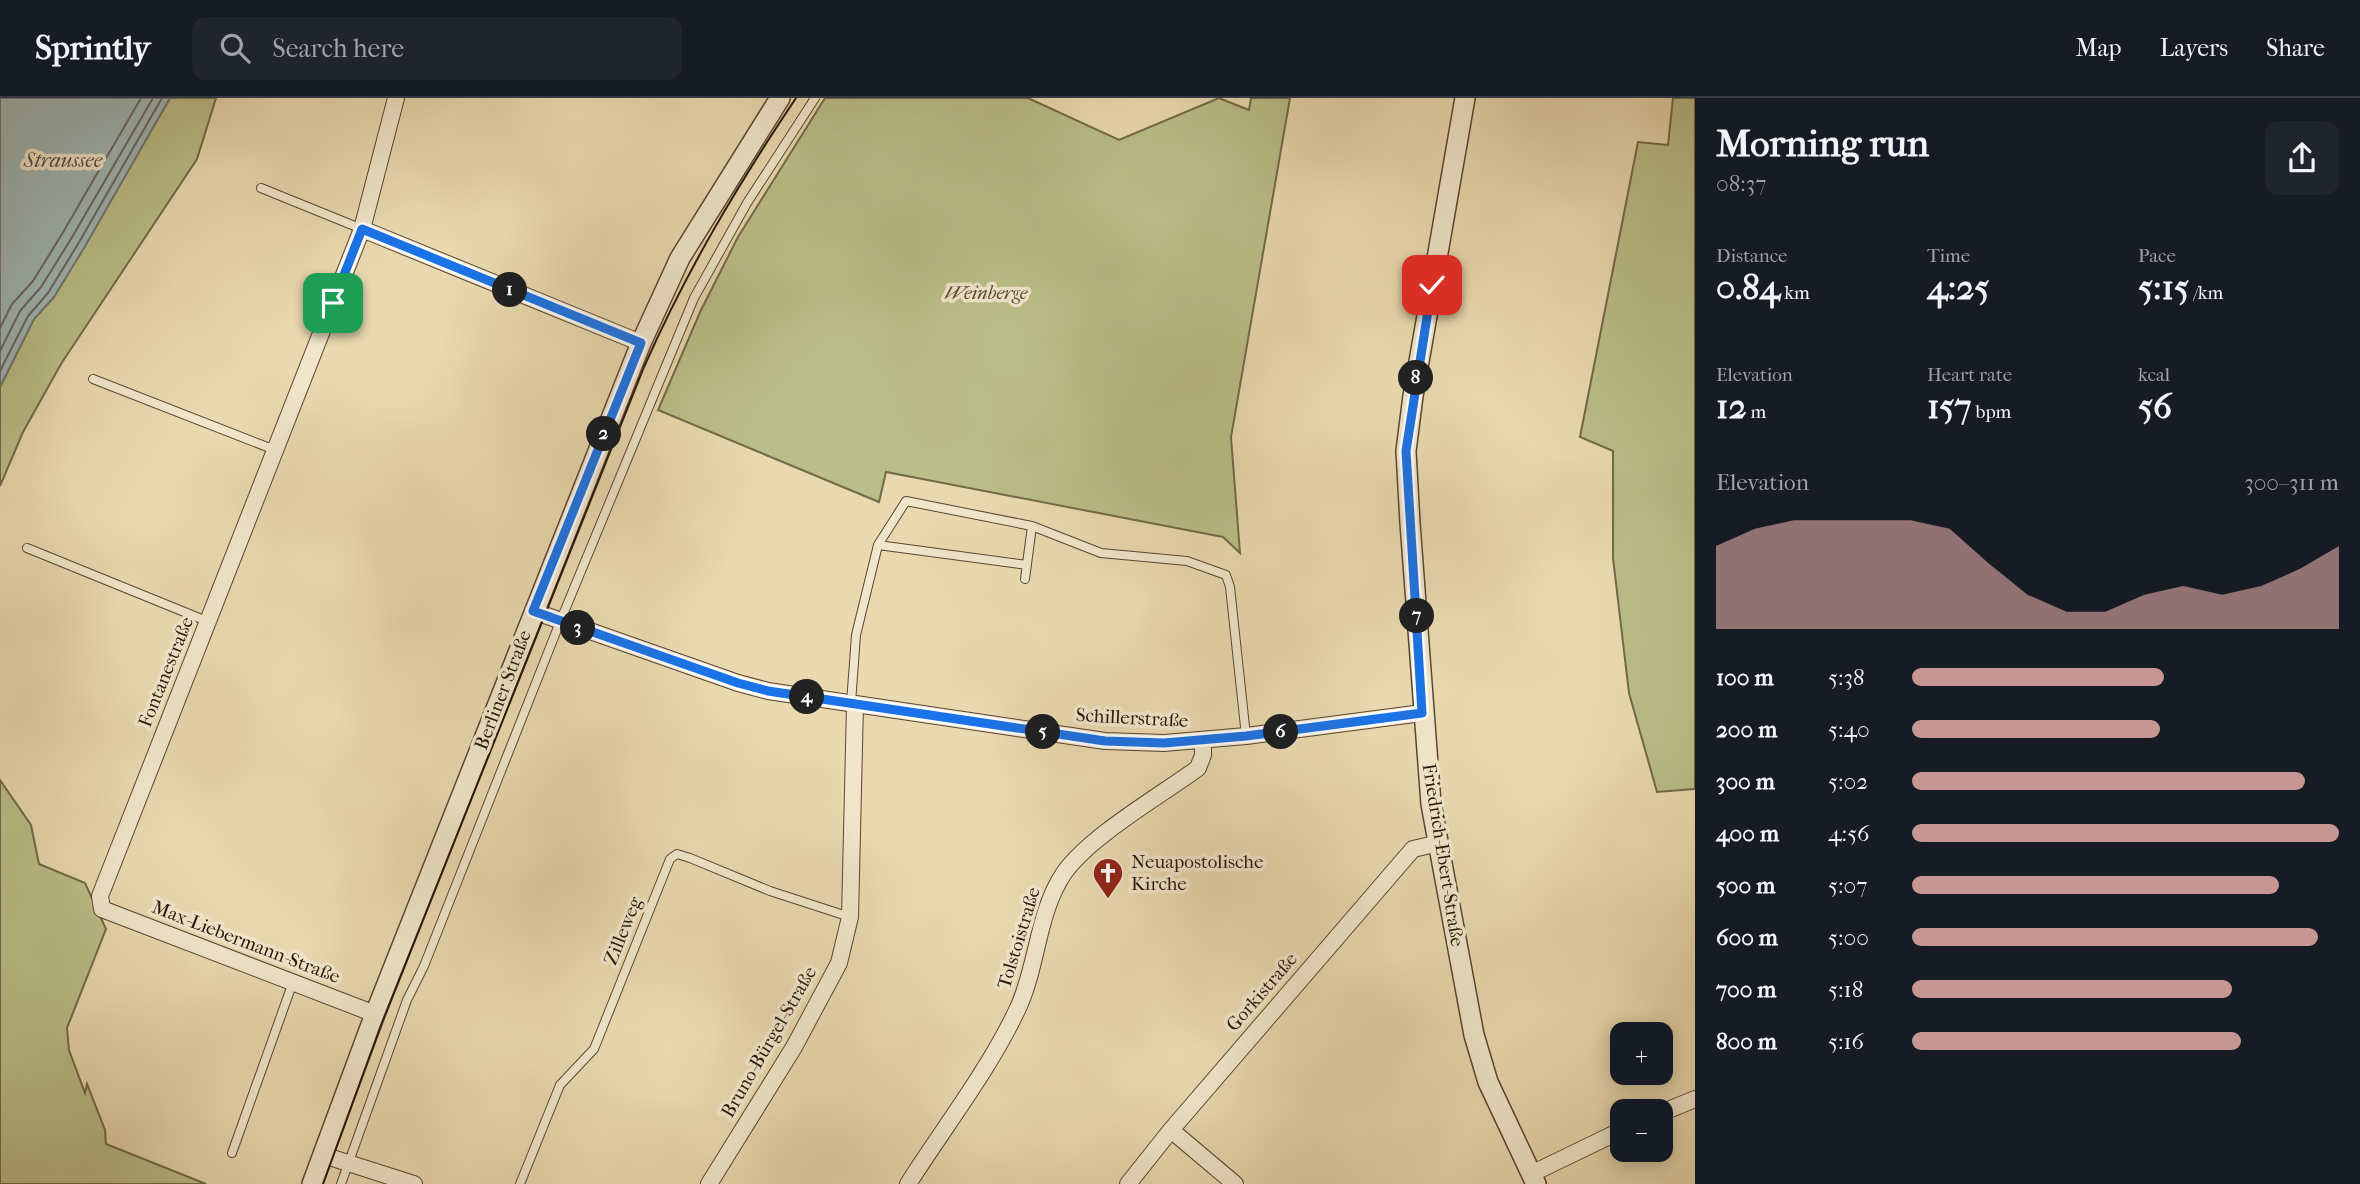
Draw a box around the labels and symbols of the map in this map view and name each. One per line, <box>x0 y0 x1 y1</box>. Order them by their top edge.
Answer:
water label: Straussee <box>23 148 103 172</box>
pin <box>1402 255 1462 315</box>
pin: 1 <box>492 272 528 308</box>
pin <box>303 273 363 333</box>
park label: Weinberge <box>945 282 1029 304</box>
pin: 8 <box>1398 360 1434 396</box>
pin: 2 <box>586 416 622 452</box>
pin: 7 <box>1400 598 1434 634</box>
pin: 3 <box>560 610 596 646</box>
street label: Fontanestraße <box>134 614 198 730</box>
street label: Berliner Straße <box>470 627 536 753</box>
pin: 4 <box>790 680 824 714</box>
street label: Schillerstraße <box>1075 704 1189 732</box>
pin: 5 <box>1026 714 1060 750</box>
pin: 6 <box>1264 714 1298 750</box>
street label: Friedrich-Ebert-Straße <box>1418 762 1468 948</box>
place label: Neuapostolische Kirche <box>1131 851 1263 895</box>
church icon: Neuapostolische Kirche <box>1091 856 1125 900</box>
street label: Tolstoistraße <box>993 884 1045 992</box>
street label: Zilleweg <box>599 893 647 968</box>
street label: Max-Liebermann-Straße <box>149 896 343 988</box>
street label: Gorkistraße <box>1222 948 1302 1036</box>
street label: Bruno-Bürgel-Straße <box>717 963 821 1121</box>

